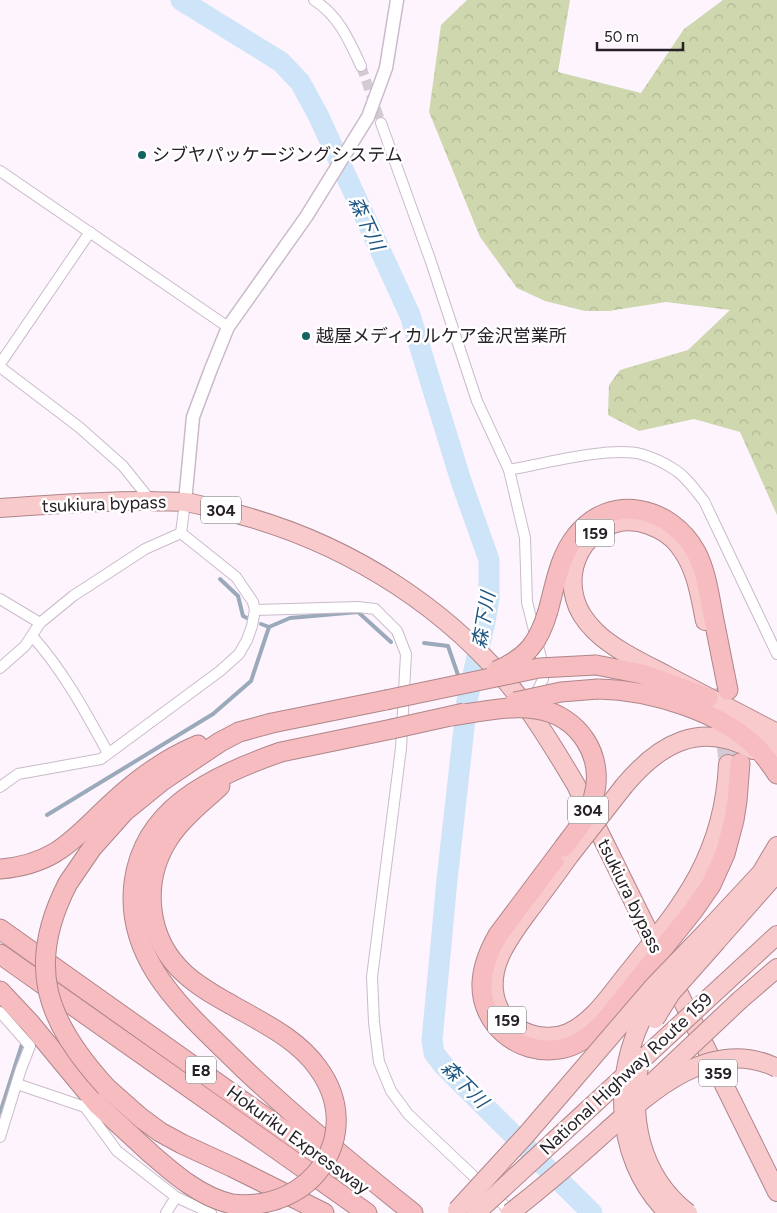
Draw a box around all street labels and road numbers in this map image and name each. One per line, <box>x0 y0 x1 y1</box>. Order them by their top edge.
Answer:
street label: tsukiura bypass <box>42 491 166 517</box>
road number: 304 <box>201 496 241 524</box>
road number: 159 <box>576 520 614 546</box>
road number: 304 <box>568 796 608 824</box>
street label: tsukiura bypass <box>593 835 667 957</box>
street label: National Highway Route 159 <box>535 988 717 1160</box>
road number: 159 <box>488 1006 526 1034</box>
road number: E8 <box>186 1056 216 1084</box>
road number: 359 <box>699 1060 737 1086</box>
street label: Hokuriku Expressway <box>222 1081 374 1200</box>

